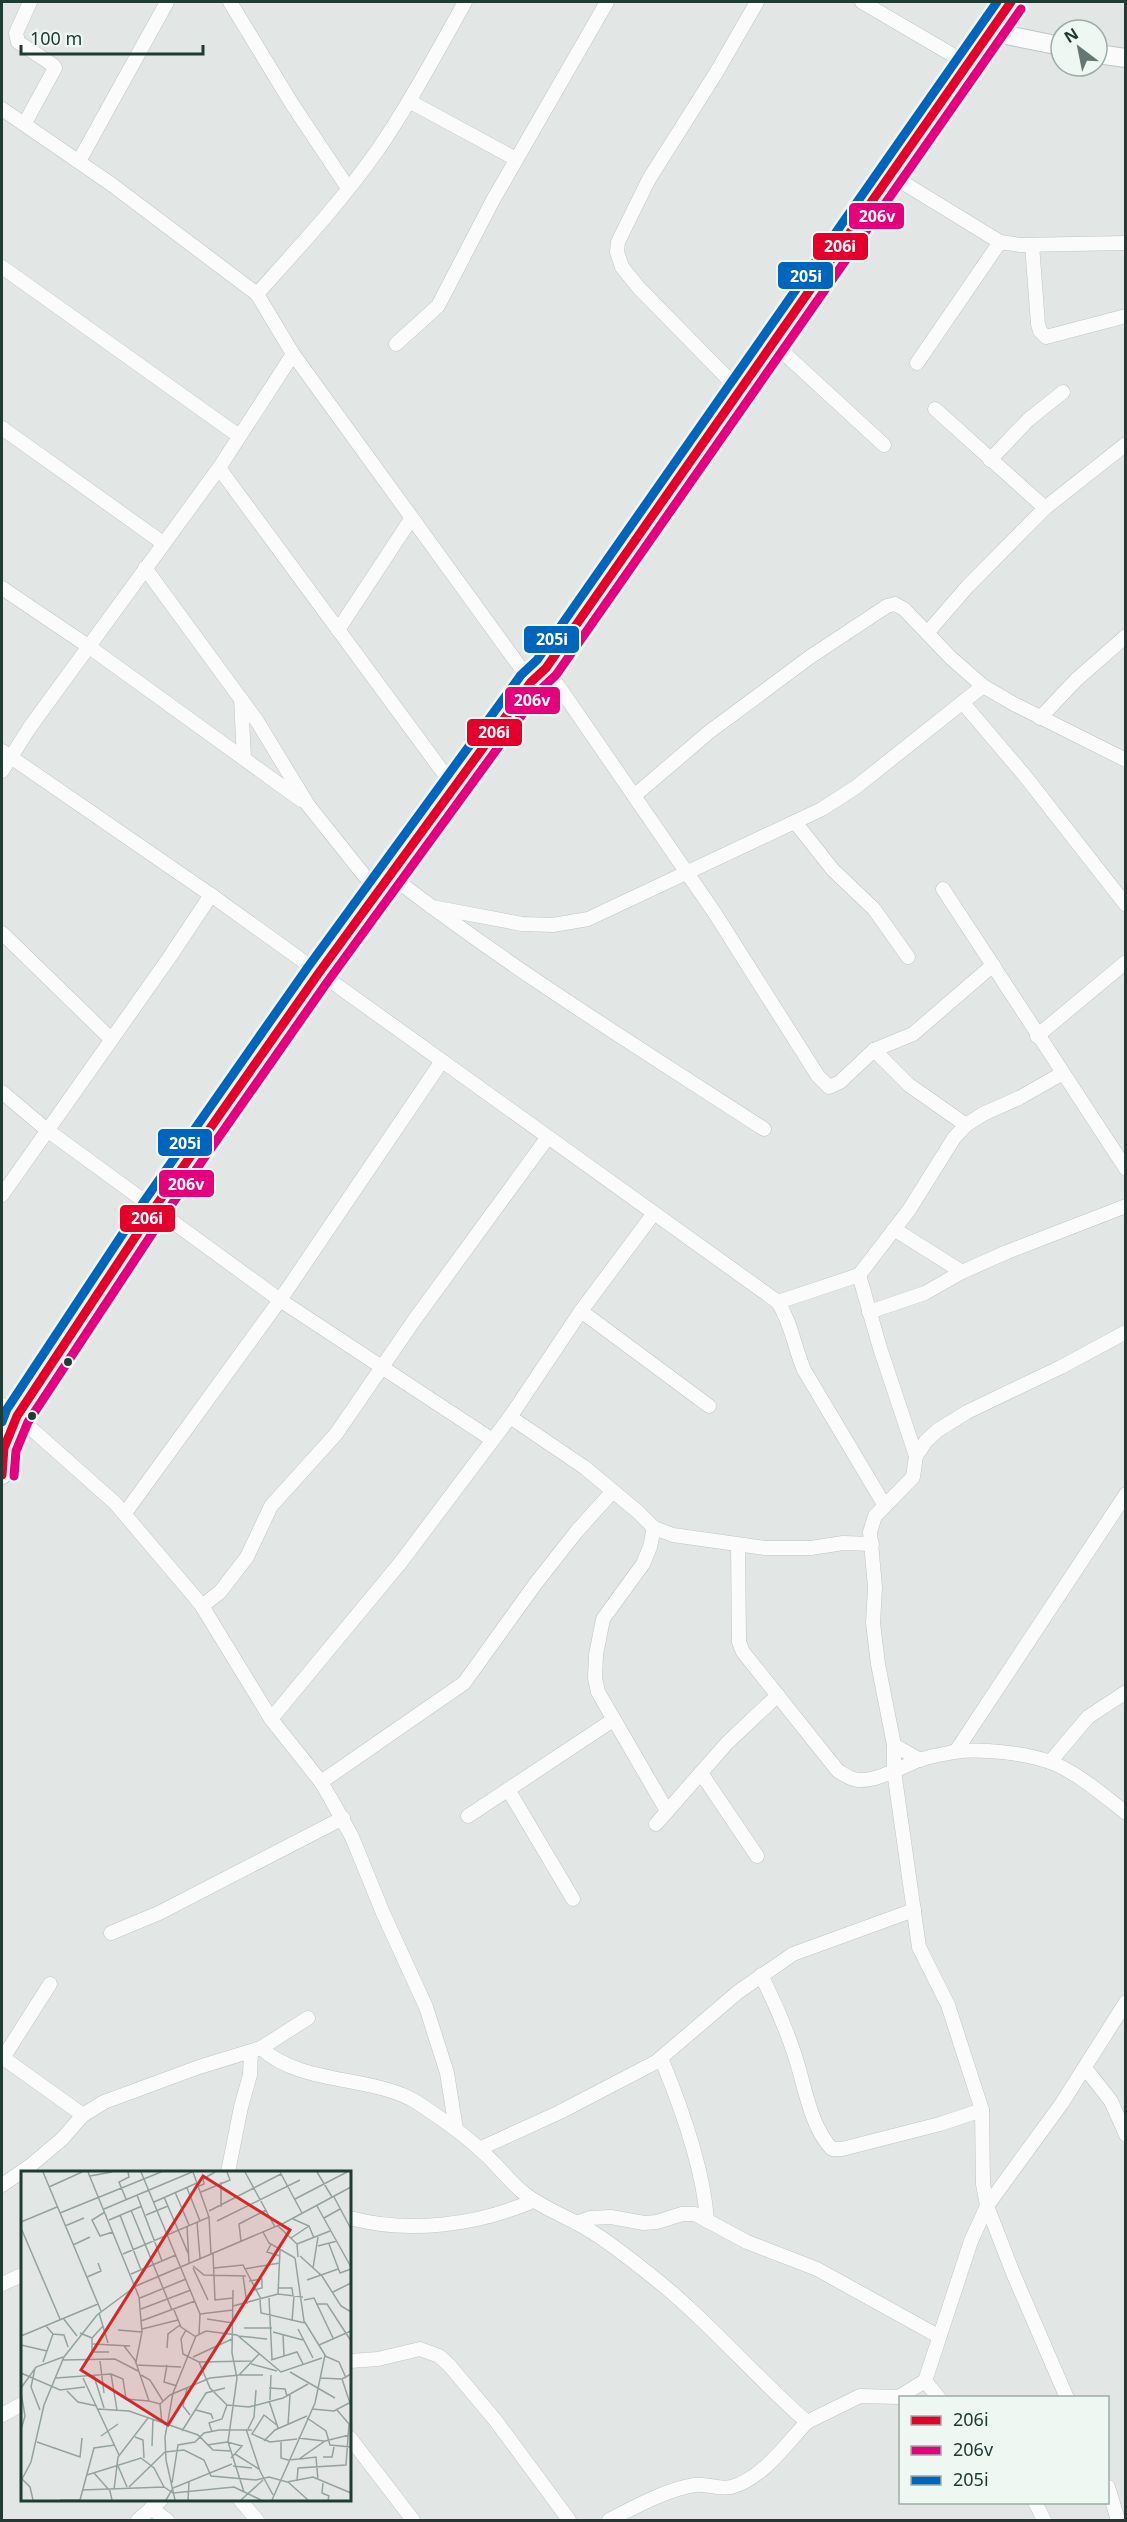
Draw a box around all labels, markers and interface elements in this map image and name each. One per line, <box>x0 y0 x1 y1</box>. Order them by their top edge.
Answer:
scale bar <box>21 18 202 56</box>
north arrow <box>1049 18 1109 78</box>
text: N <box>1060 23 1082 48</box>
text: 100 m <box>30 26 82 50</box>
line badge: 206v <box>848 202 905 230</box>
text: 206v <box>859 205 896 227</box>
line badge: 206i <box>812 232 869 261</box>
text: 206i <box>824 235 856 257</box>
line badge: 205i <box>777 261 834 290</box>
text: 205i <box>790 265 822 287</box>
line badge: 205i <box>523 625 580 654</box>
text: 205i <box>536 628 568 650</box>
line badge: 206v <box>504 686 561 715</box>
text: 206v <box>514 689 551 711</box>
line badge: 206i <box>466 718 523 747</box>
text: 206i <box>478 721 510 743</box>
line badge: 205i <box>157 1128 213 1157</box>
text: 205i <box>169 1132 201 1154</box>
line badge: 206v <box>158 1169 215 1198</box>
text: 206v <box>168 1173 205 1195</box>
line badge: 206i <box>119 1204 176 1233</box>
text: 206i <box>131 1207 163 1229</box>
unlabelled marker <box>62 1356 74 1368</box>
unlabelled marker <box>26 1410 38 1422</box>
inset map <box>21 2171 351 2501</box>
legend <box>899 2396 1109 2504</box>
text: 206i <box>953 2407 989 2431</box>
text: 206v <box>953 2437 994 2461</box>
text: 205i <box>953 2467 989 2491</box>

